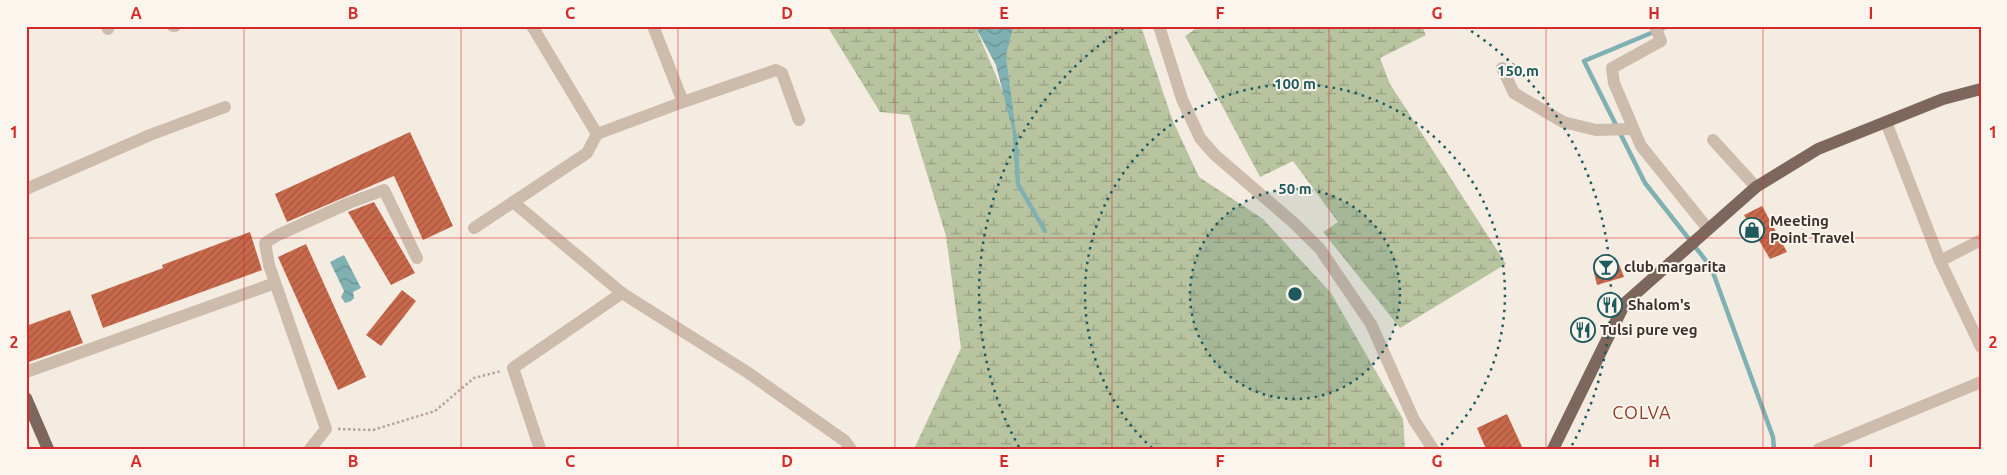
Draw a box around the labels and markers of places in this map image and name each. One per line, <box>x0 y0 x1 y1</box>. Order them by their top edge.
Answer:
place label: Meeting Point Travel <box>1770 212 1855 246</box>
shop icon: Meeting Point Travel <box>1739 217 1765 243</box>
bar icon: club margarita <box>1593 254 1619 280</box>
place label: club margarita <box>1624 258 1726 275</box>
centre of rings <box>1286 285 1304 303</box>
restaurant icon: Shalom's <box>1597 292 1623 318</box>
place label: Shalom's <box>1628 296 1691 313</box>
restaurant icon: Tulsi pure veg <box>1570 317 1596 343</box>
place label: Tulsi pure veg <box>1600 321 1698 338</box>

